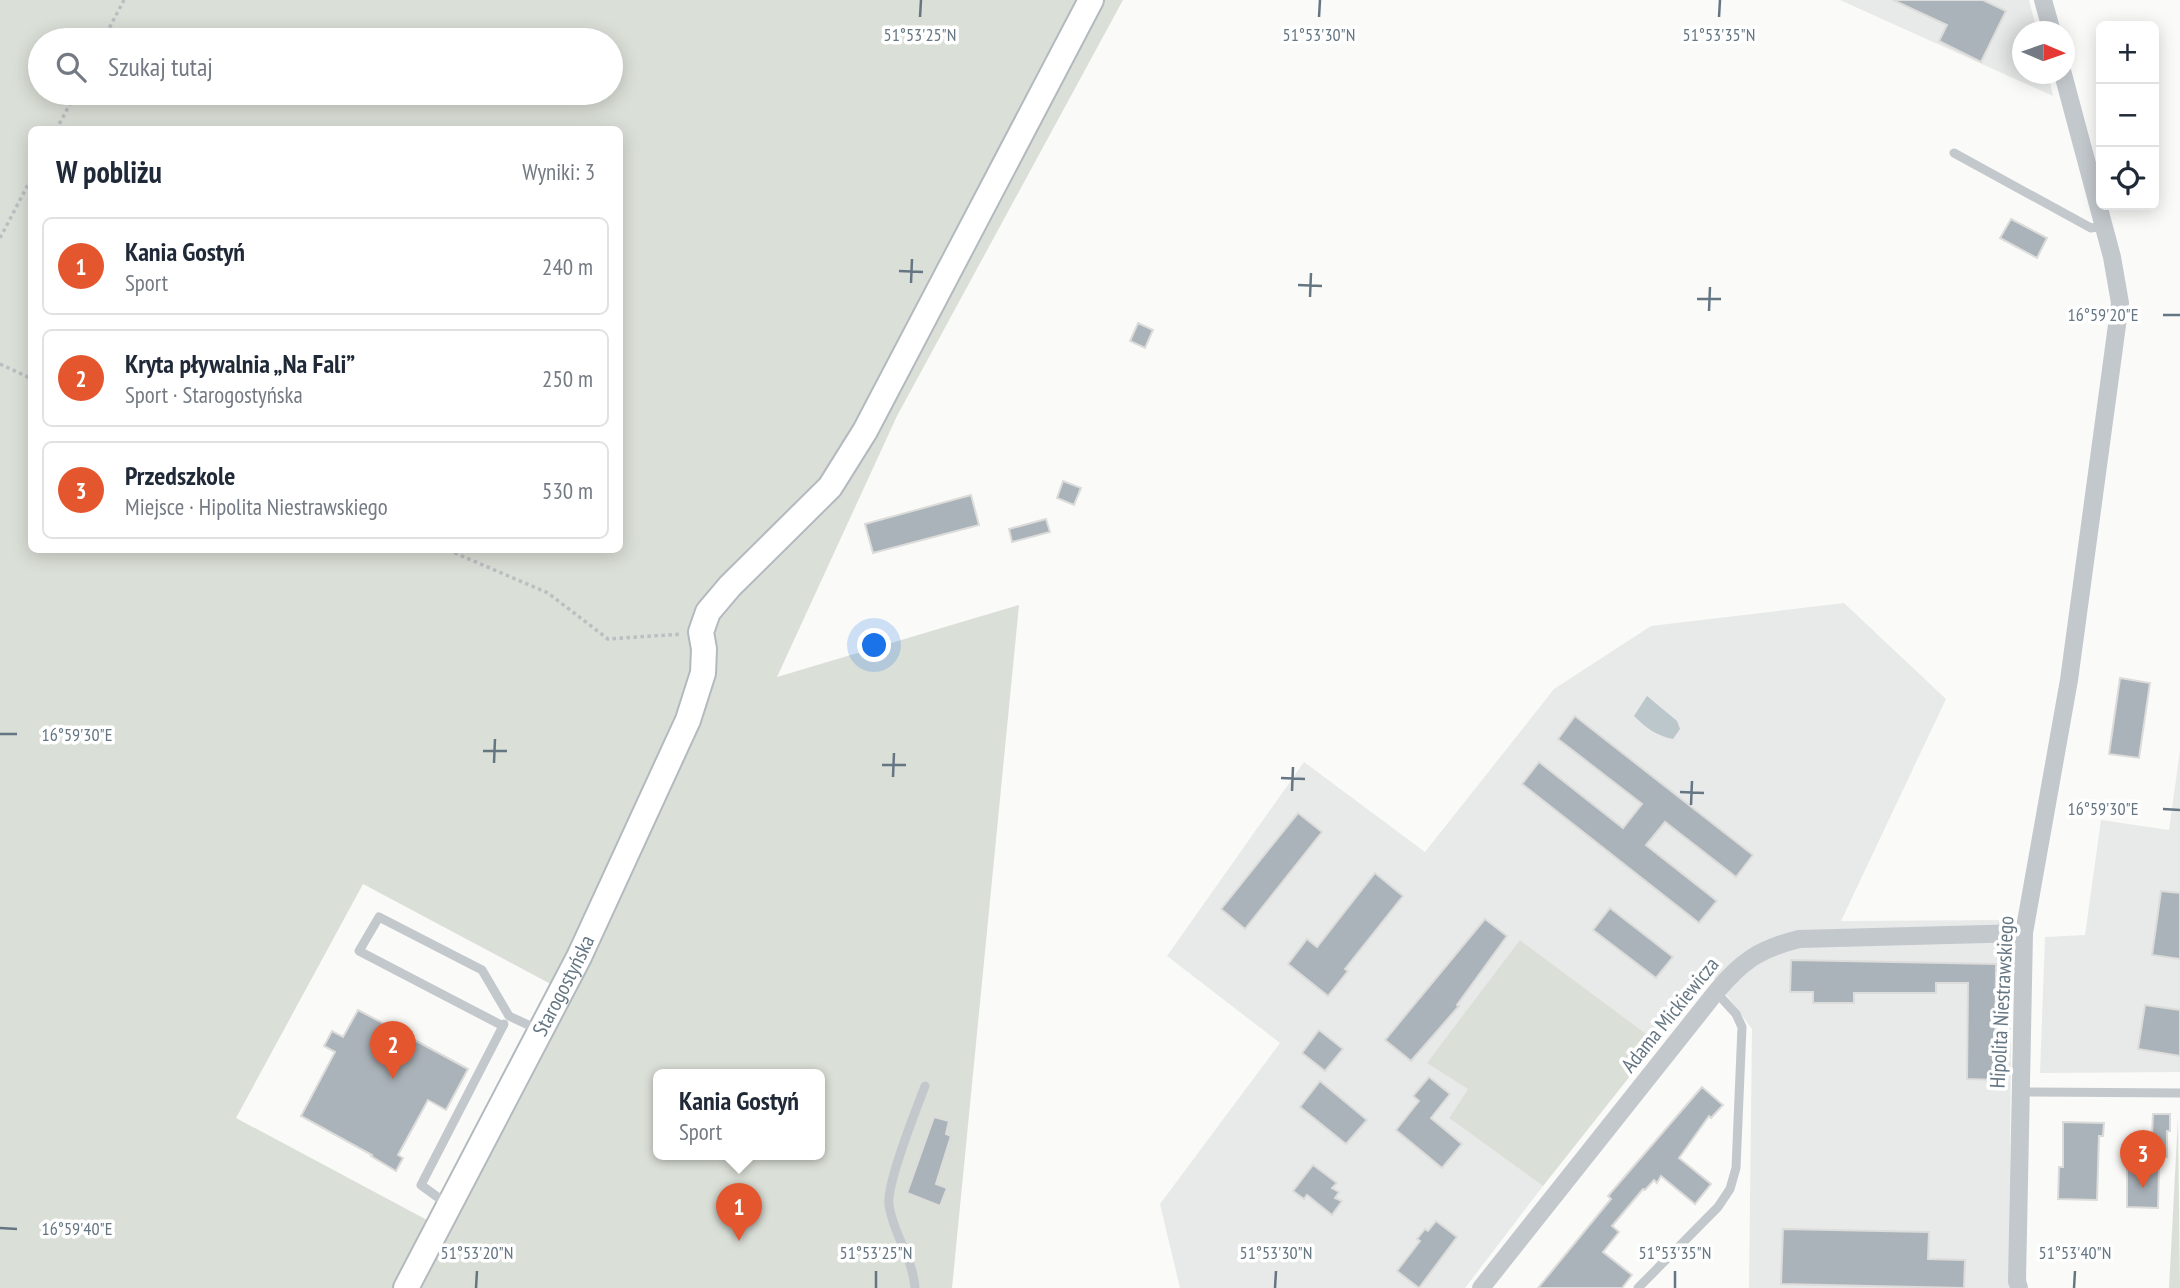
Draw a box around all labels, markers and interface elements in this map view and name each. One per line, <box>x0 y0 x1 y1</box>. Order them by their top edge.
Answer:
north arrow <box>2012 21 2075 84</box>
map controls <box>2096 21 2159 210</box>
button: + <box>2096 21 2159 84</box>
text: 51°53'25"N <box>884 23 956 46</box>
text: 51°53'30"N <box>1283 23 1355 46</box>
text: 51°53'35"N <box>1683 23 1755 46</box>
search box <box>28 28 623 105</box>
icon: search <box>52 48 90 86</box>
text: Szukaj tutaj <box>108 50 213 83</box>
button: − <box>2096 84 2159 147</box>
button: locate <box>2096 147 2159 210</box>
text: W pobliżu <box>56 152 162 191</box>
text: Wyniki: 3 <box>522 157 595 186</box>
text: Kania Gostyń <box>125 235 245 268</box>
text: 1 <box>76 252 87 281</box>
text: 240 m <box>542 252 593 281</box>
text: Sport <box>125 268 168 297</box>
text: 16°59'20"E <box>2068 303 2138 326</box>
text: Kryta pływalnia „Na Fali” <box>125 347 355 380</box>
text: 2 <box>76 364 87 393</box>
text: 250 m <box>542 364 593 393</box>
text: Sport · Starogostyńska <box>125 380 303 409</box>
text: Przedszkole <box>125 459 235 492</box>
text: 3 <box>76 476 87 505</box>
text: 530 m <box>542 476 593 505</box>
text: Miejsce · Hipolita Niestrawskiego <box>125 492 388 521</box>
your location <box>857 628 891 662</box>
text: 16°59'30"E <box>42 723 112 746</box>
text: 16°59'30"E <box>2068 797 2138 820</box>
street label: Hipolita Niestrawskiego <box>1984 915 2019 1089</box>
street label: Starogostyńska <box>526 931 600 1040</box>
street label: Adama Mickiewicza <box>1615 952 1724 1078</box>
pin: 2 <box>370 1021 416 1079</box>
popup <box>653 1069 825 1160</box>
text: Kania Gostyń <box>679 1084 799 1117</box>
text: Sport <box>679 1117 722 1146</box>
pin: 3 <box>2120 1130 2166 1188</box>
pin: 1 <box>716 1183 762 1241</box>
text: 16°59'40"E <box>42 1217 112 1240</box>
text: 51°53'20"N <box>441 1241 513 1264</box>
text: 51°53'25"N <box>840 1241 912 1264</box>
text: 51°53'30"N <box>1240 1241 1312 1264</box>
text: 51°53'35"N <box>1639 1241 1711 1264</box>
text: 51°53'40"N <box>2039 1241 2111 1264</box>

